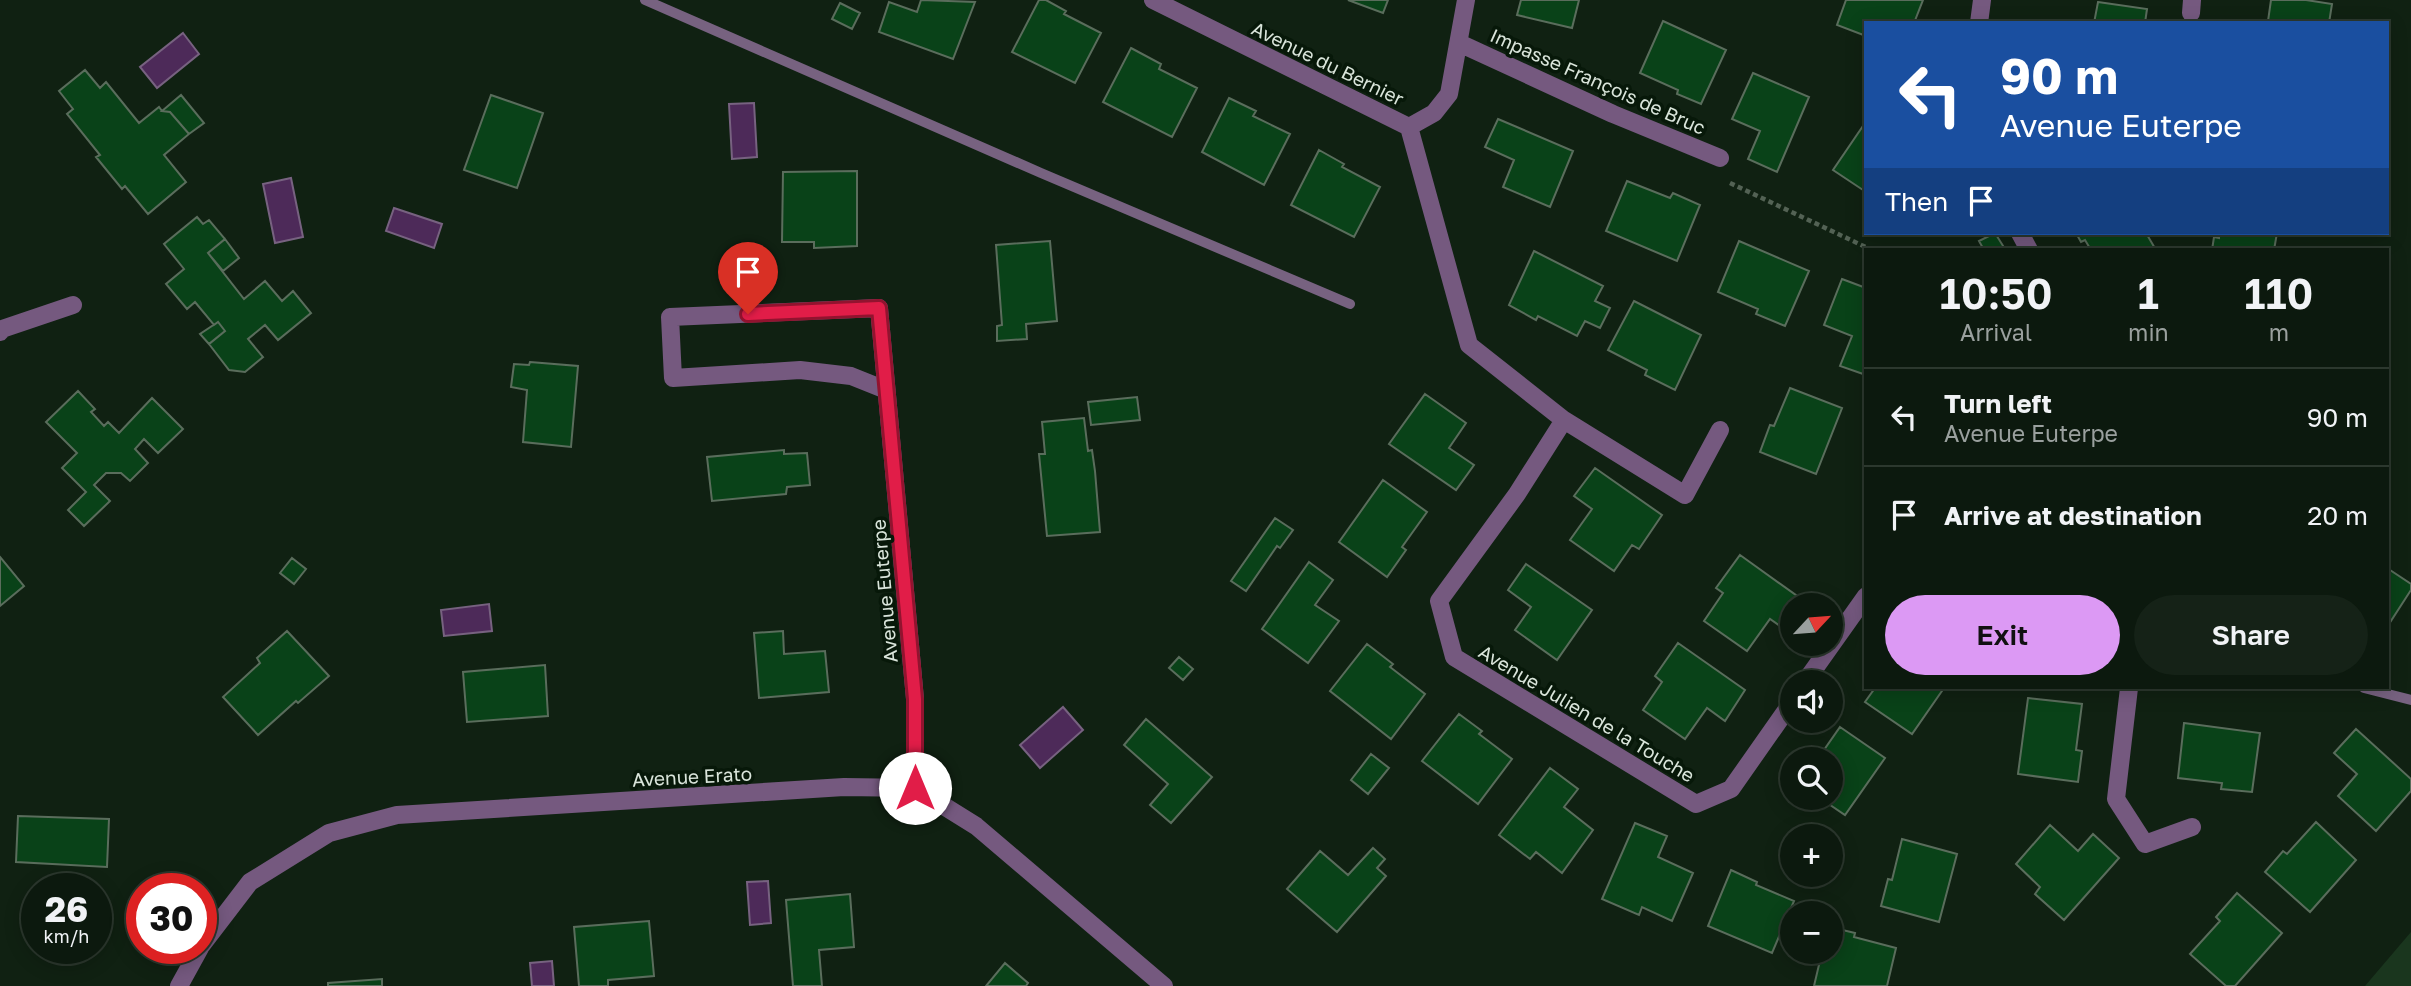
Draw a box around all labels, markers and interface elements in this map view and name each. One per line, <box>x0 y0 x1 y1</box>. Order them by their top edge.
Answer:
street label: Avenue du Bernier <box>1248 16 1408 110</box>
street label: Impasse François de Bruc <box>1487 23 1709 139</box>
text: 90 m <box>2000 46 2118 105</box>
icon: left <box>1885 49 1976 140</box>
text: Avenue Euterpe <box>2000 106 2242 144</box>
icon: arrive <box>1962 182 2000 220</box>
text: Then <box>1885 186 1948 217</box>
pin <box>718 242 778 314</box>
icon: arrive <box>729 253 767 291</box>
text: 10:50 <box>1940 268 2053 318</box>
text: 1 <box>2138 268 2159 318</box>
text: 110 <box>2244 268 2313 318</box>
text: Arrival <box>1960 318 2032 346</box>
text: min <box>2128 318 2169 346</box>
text: m <box>2269 318 2289 346</box>
text: Turn left <box>1944 388 2052 419</box>
icon: left <box>1885 398 1923 436</box>
text: 90 m <box>2307 402 2368 433</box>
text: Avenue Euterpe <box>1944 419 2118 447</box>
icon: arrive <box>1885 496 1923 534</box>
text: Arrive at destination <box>1944 500 2202 531</box>
text: 20 m <box>2307 500 2368 531</box>
street label: Avenue Euterpe <box>866 518 902 664</box>
north arrow <box>1780 593 1843 656</box>
map controls <box>1780 593 1843 964</box>
button: Exit <box>1885 595 2120 675</box>
button: Share <box>2134 595 2368 675</box>
street label: Avenue Julien de la Touche <box>1475 639 1699 787</box>
button: sound <box>1780 670 1843 733</box>
button: search <box>1780 747 1843 810</box>
position arrow <box>878 751 952 825</box>
street label: Avenue Erato <box>631 761 753 791</box>
button: + <box>1780 824 1843 887</box>
speed limit sign: 30 <box>126 873 217 964</box>
text: 26 <box>45 888 88 930</box>
button: − <box>1780 901 1843 964</box>
text: km/h <box>44 925 89 947</box>

